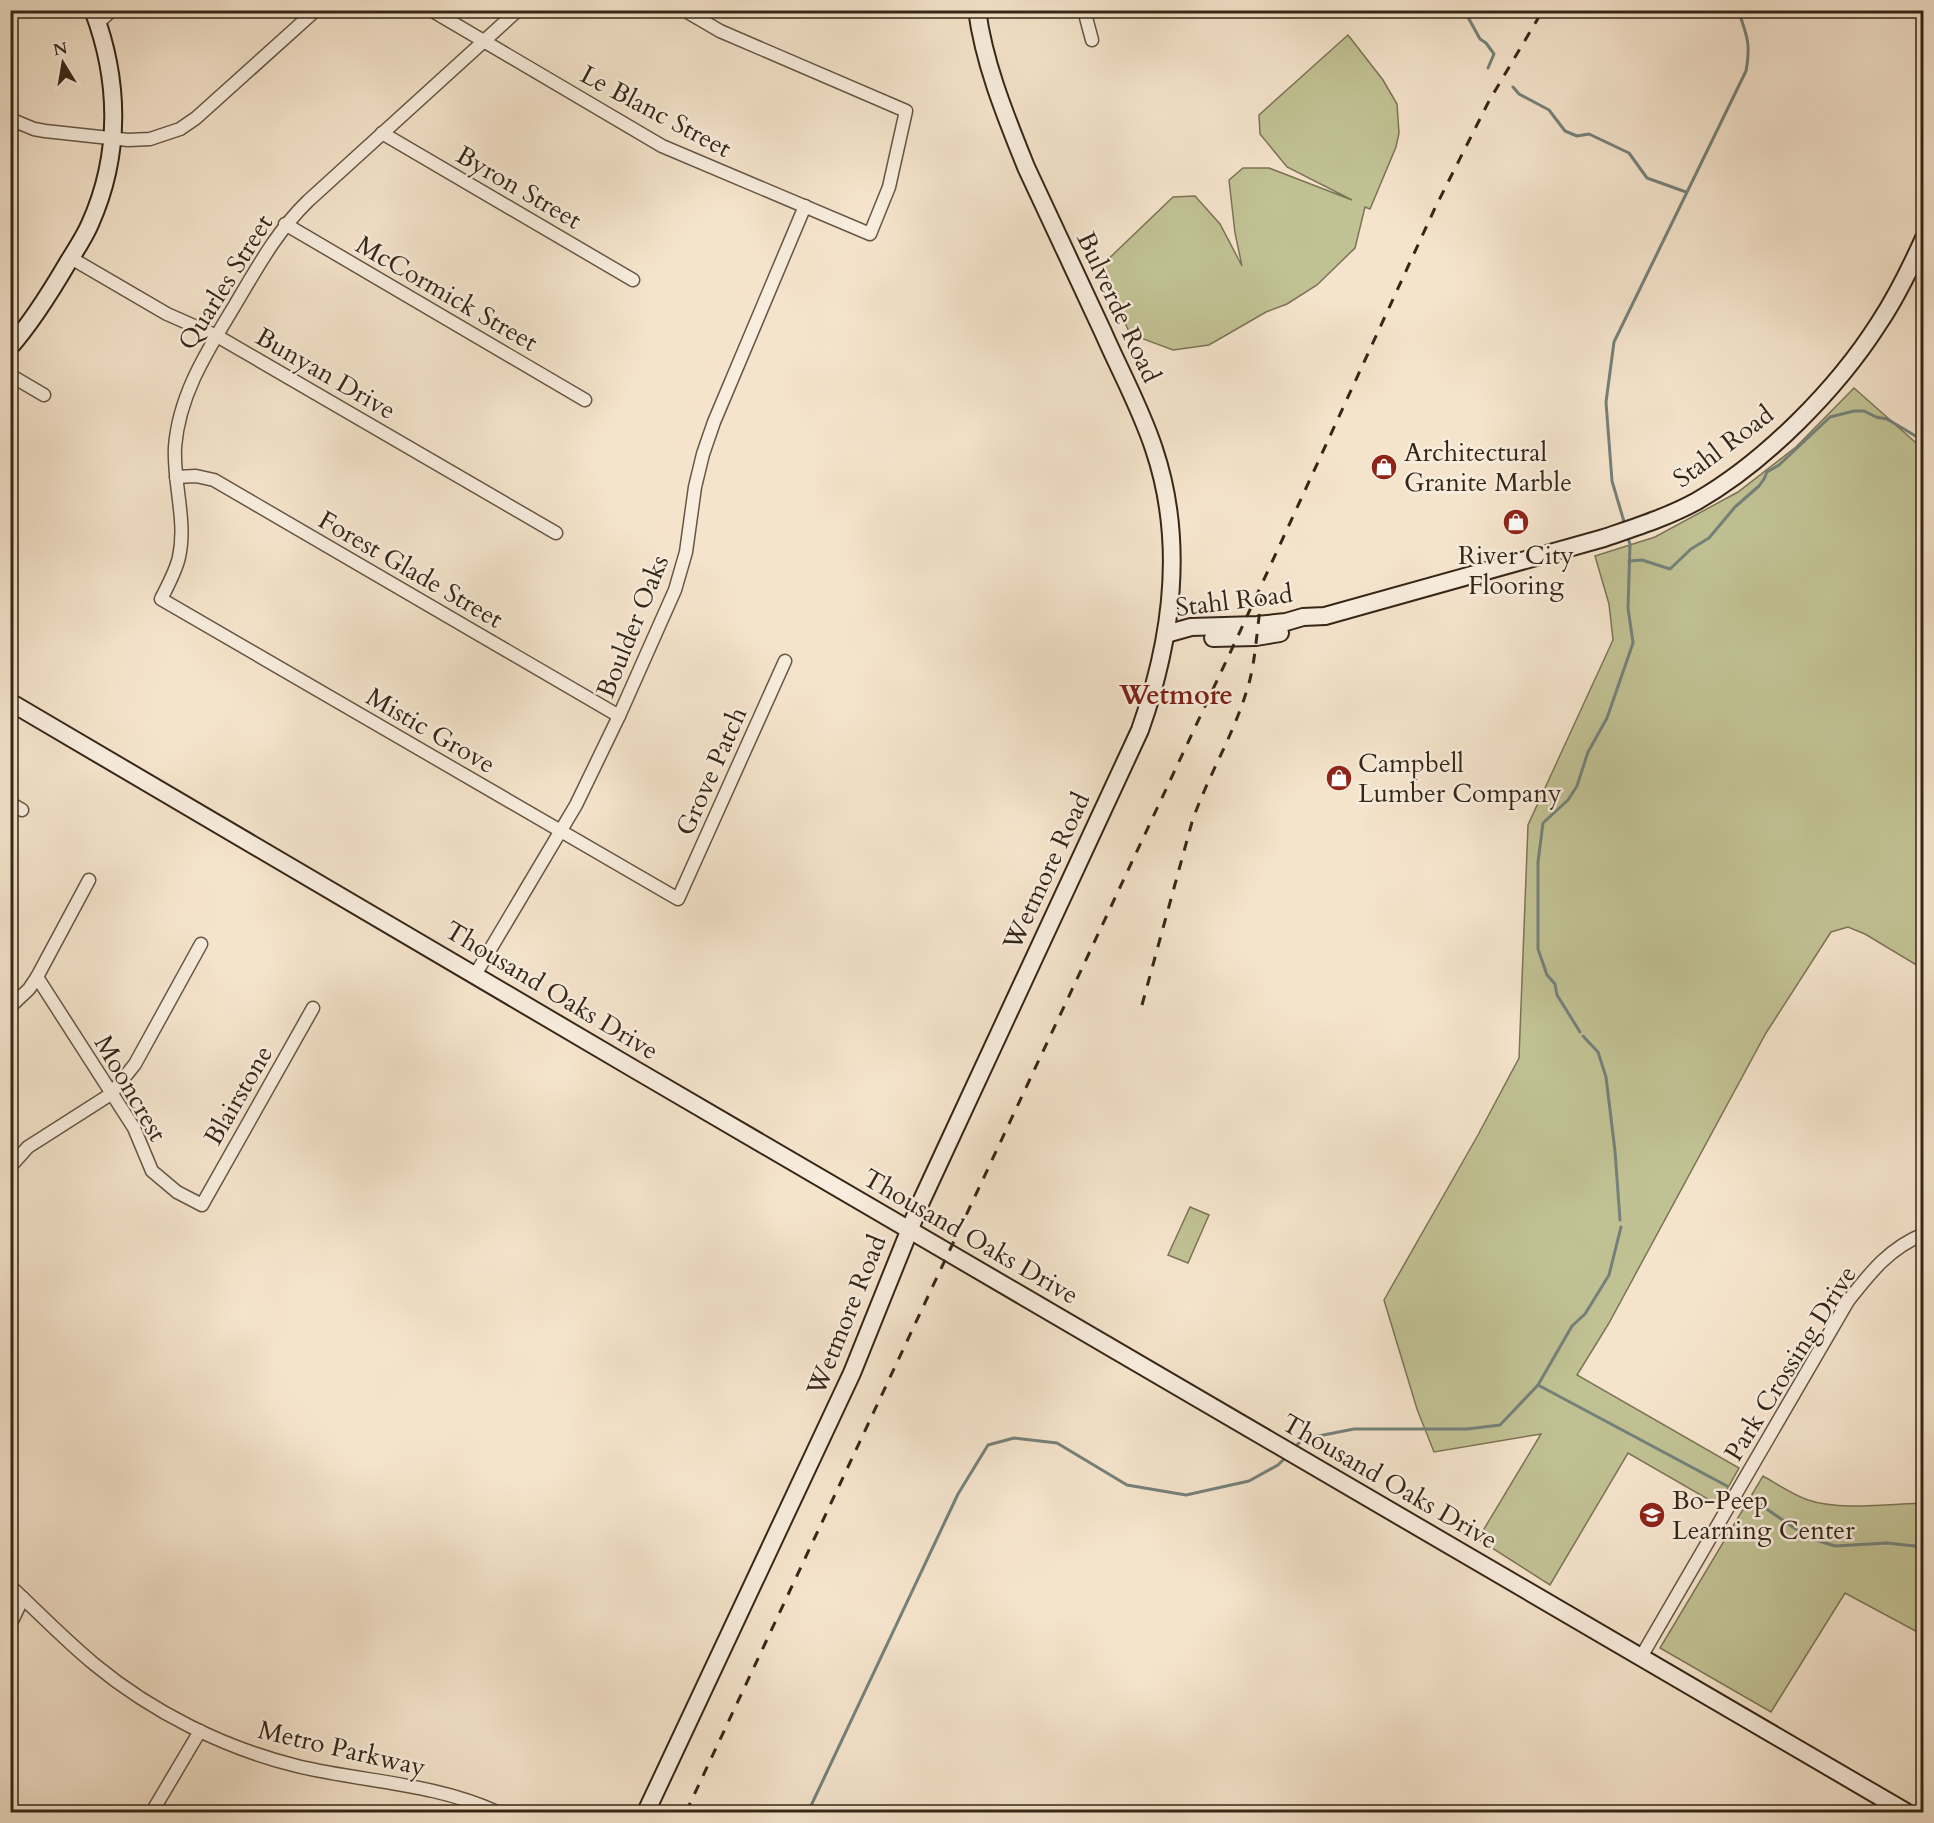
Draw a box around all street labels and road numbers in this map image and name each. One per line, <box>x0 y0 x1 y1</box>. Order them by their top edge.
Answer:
street label: Le Blanc Street <box>574 57 737 166</box>
street label: Byron Street <box>450 137 588 237</box>
street label: Quarles Street <box>170 208 281 357</box>
street label: Bulverde Road <box>1068 226 1169 389</box>
street label: McCormick Street <box>350 227 544 360</box>
street label: Bunyan Drive <box>249 319 402 428</box>
street label: Stahl Road <box>1666 397 1781 496</box>
street label: Forest Glade Street <box>312 502 509 637</box>
street label: Boulder Oaks <box>588 550 677 703</box>
street label: Stahl Road <box>1174 576 1295 625</box>
street label: Mistic Grove <box>360 679 502 782</box>
street label: Grove Patch <box>668 702 755 841</box>
street label: Wetmore Road <box>994 787 1098 957</box>
street label: Thousand Oaks Drive <box>438 913 665 1068</box>
street label: Mooncrest <box>86 1029 175 1148</box>
street label: Blairstone <box>196 1039 281 1152</box>
street label: Thousand Oaks Drive <box>857 1160 1085 1312</box>
street label: Wetmore Road <box>798 1230 895 1402</box>
street label: Park Crossing Drive <box>1716 1259 1865 1468</box>
street label: Thousand Oaks Drive <box>1276 1405 1504 1557</box>
street label: Metro Parkway <box>255 1712 429 1785</box>

